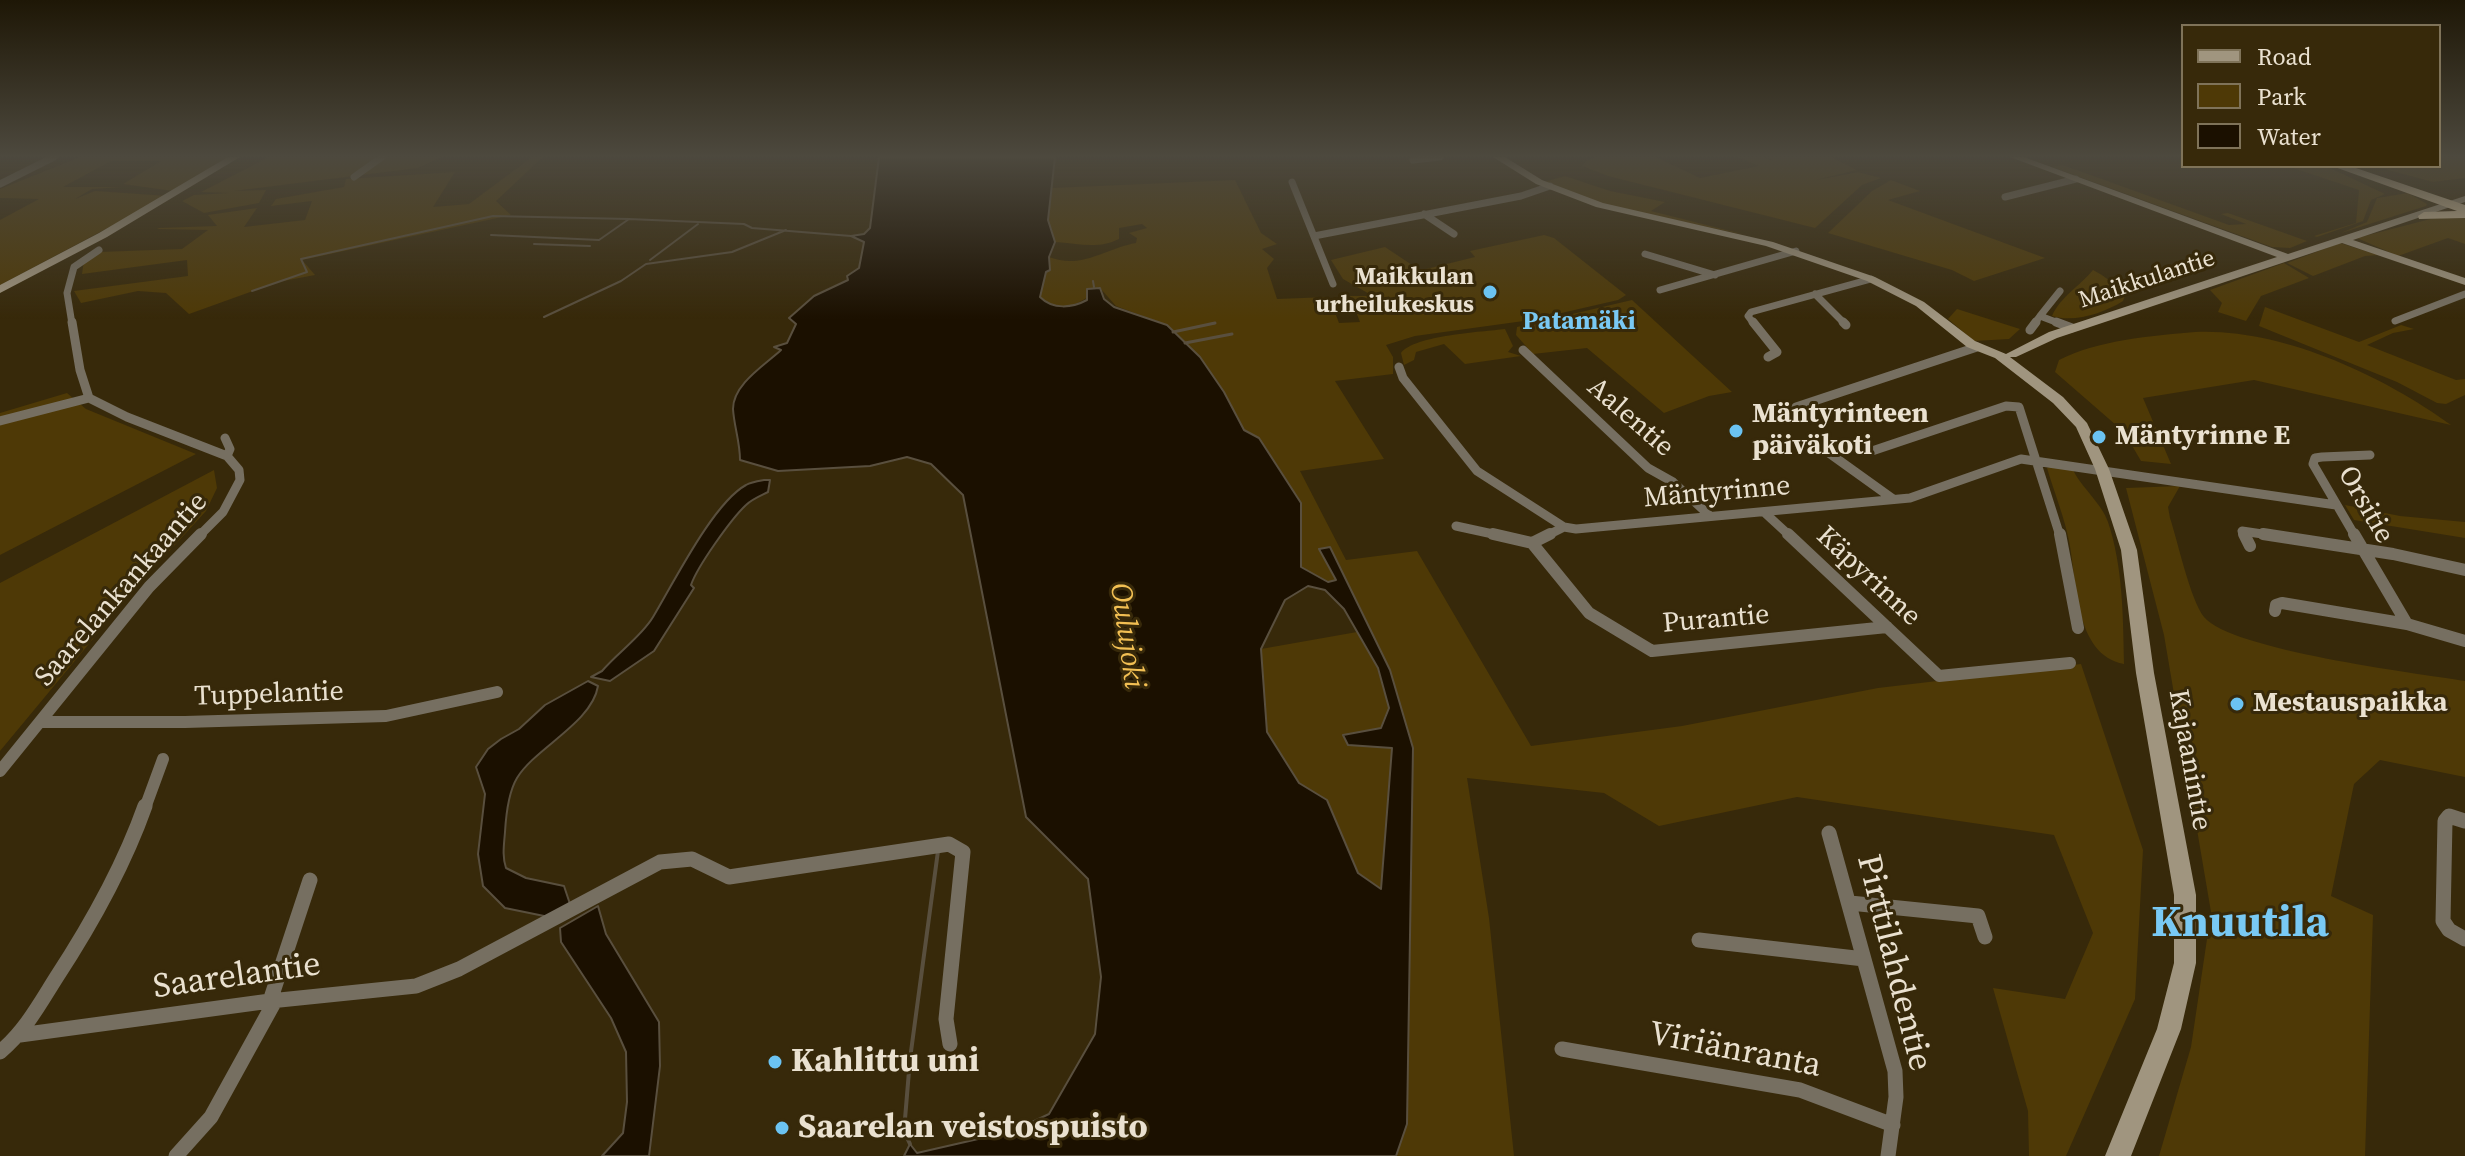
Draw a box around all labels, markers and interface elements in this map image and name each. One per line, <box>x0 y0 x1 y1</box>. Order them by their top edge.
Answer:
legend <box>2181 24 2441 168</box>
text: Road <box>2257 40 2311 73</box>
text: Park <box>2257 80 2306 113</box>
text: Water <box>2257 120 2321 153</box>
street label: Maikkulantie <box>2075 244 2219 316</box>
place label: Maikkulan urheilukeskus <box>1315 264 1474 320</box>
marker: Maikkulan urheilukeskus <box>1481 283 1499 301</box>
district label: Patamäki <box>1522 306 1636 338</box>
street label: Aalentie <box>1580 371 1680 465</box>
place label: Mäntyrinteen päiväkoti <box>1752 398 1929 464</box>
place label: Mäntyrinne E <box>2115 420 2290 454</box>
marker: Mäntyrinteen päiväkoti <box>1727 422 1745 440</box>
marker: Mäntyrinne E <box>2090 428 2108 446</box>
street label: Orsitie <box>2330 460 2400 550</box>
street label: Mäntyrinne <box>1642 470 1792 516</box>
street label: Saarelankankaantie <box>29 486 215 694</box>
street label: Käpyrinne <box>1809 520 1927 634</box>
water label: Oulujoki <box>1101 581 1151 691</box>
street label: Purantie <box>1661 599 1771 641</box>
street label: Tuppelantie <box>194 676 344 714</box>
street label: Kajaanintie <box>2160 687 2218 833</box>
place label: Mestauspaikka <box>2253 687 2448 721</box>
marker: Mestauspaikka <box>2228 695 2246 713</box>
street label: Pirttilahdentie <box>1846 851 1940 1075</box>
district label: Knuutila <box>2151 899 2329 951</box>
street label: Saarelantie <box>151 945 323 1009</box>
street label: Viriänranta <box>1646 1014 1824 1088</box>
place label: Kahlittu uni <box>791 1042 979 1082</box>
marker: Kahlittu uni <box>766 1053 784 1071</box>
place label: Saarelan veistospuisto <box>798 1108 1148 1148</box>
marker: Saarelan veistospuisto <box>773 1119 791 1137</box>

